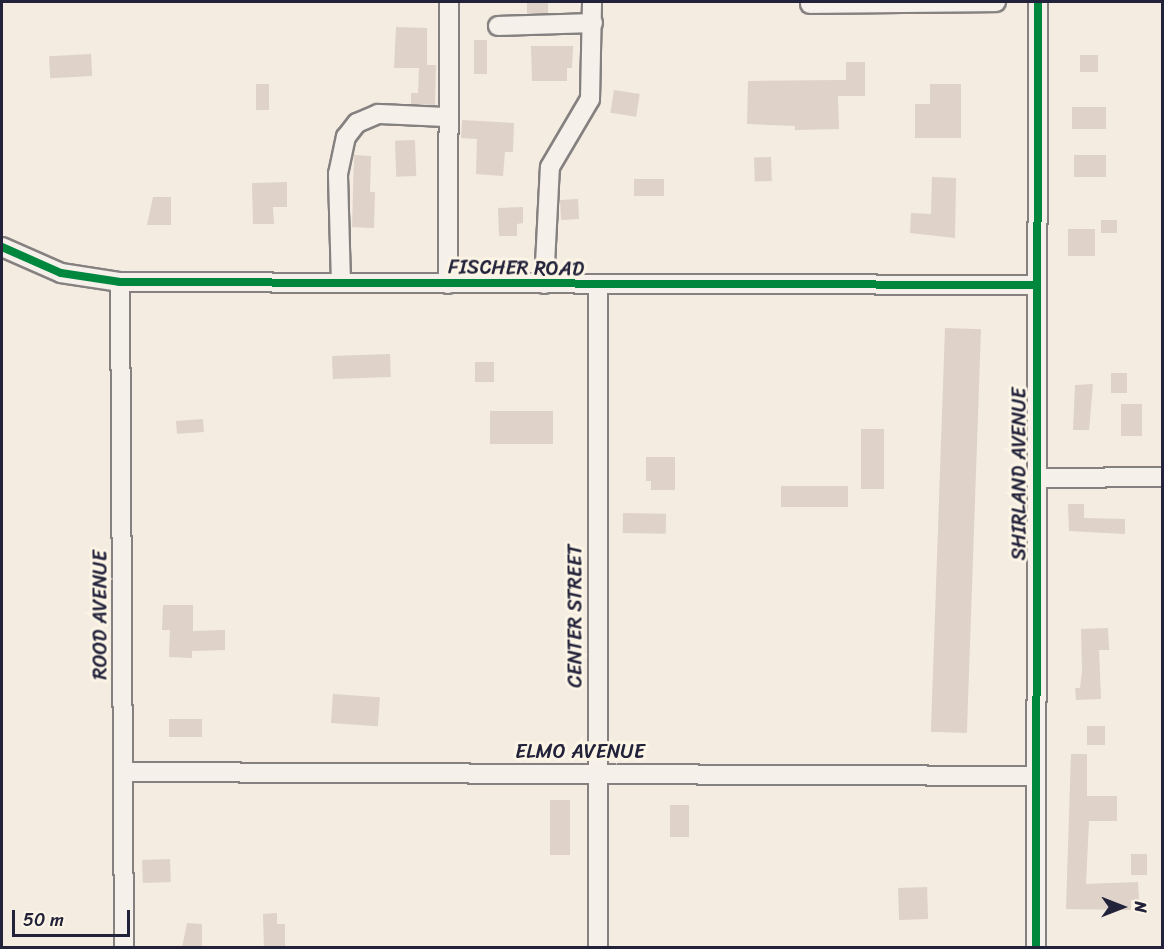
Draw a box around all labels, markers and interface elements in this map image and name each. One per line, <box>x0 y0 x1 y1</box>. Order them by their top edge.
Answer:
street label: FISCHER ROAD <box>448 255 584 281</box>
street label: SHIRLAND AVENUE <box>1007 387 1031 561</box>
street label: CENTER STREET <box>563 544 587 688</box>
street label: ROOD AVENUE <box>88 550 112 680</box>
street label: ELMO AVENUE <box>515 739 645 763</box>
north arrow <box>1092 877 1152 937</box>
scale bar <box>15 898 134 936</box>
text: N <box>1126 901 1155 913</box>
text: 50 m <box>23 904 64 936</box>

